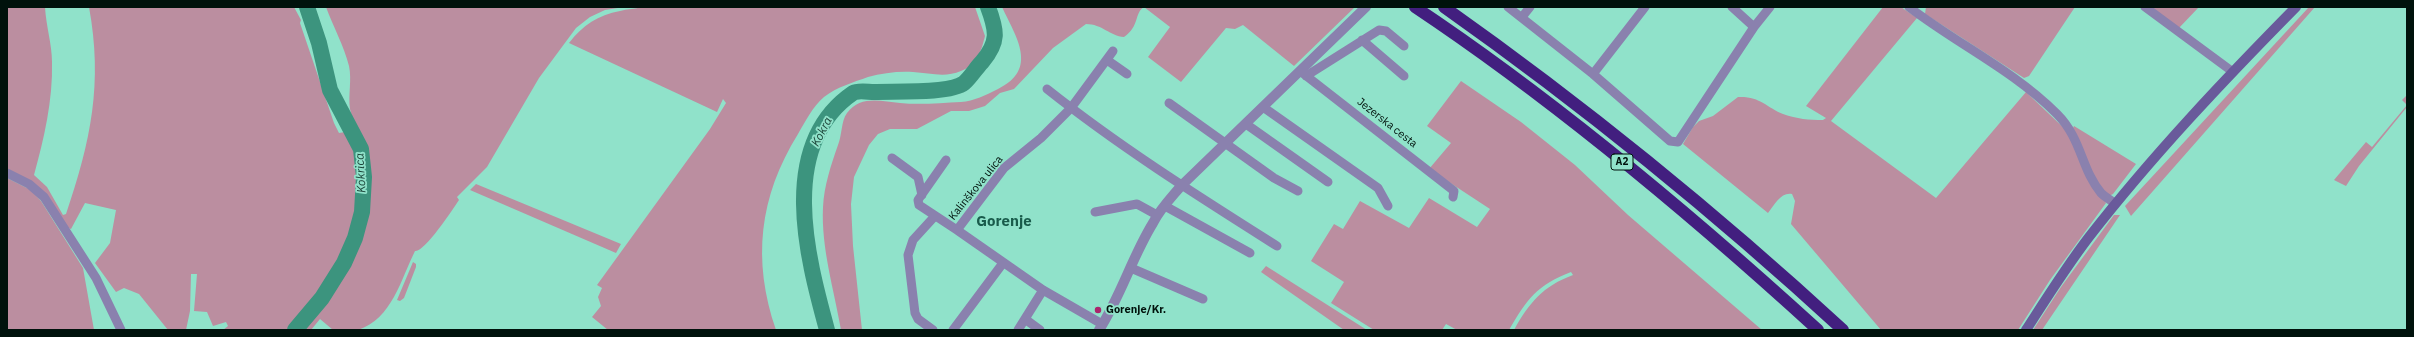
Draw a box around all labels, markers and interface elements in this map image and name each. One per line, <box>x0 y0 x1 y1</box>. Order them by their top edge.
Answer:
street label: Jezerska cesta <box>1354 95 1420 151</box>
water label: Kokra <box>809 115 835 149</box>
water label: Kokrica <box>353 153 369 193</box>
street label: Kalinškova ulica <box>946 153 1006 223</box>
road number: A2 <box>1611 154 1633 170</box>
district label: Gorenje <box>976 213 1032 231</box>
place label: Gorenje/Kr. <box>1106 303 1166 317</box>
marker: Gorenje/Kr. <box>1093 305 1103 315</box>

